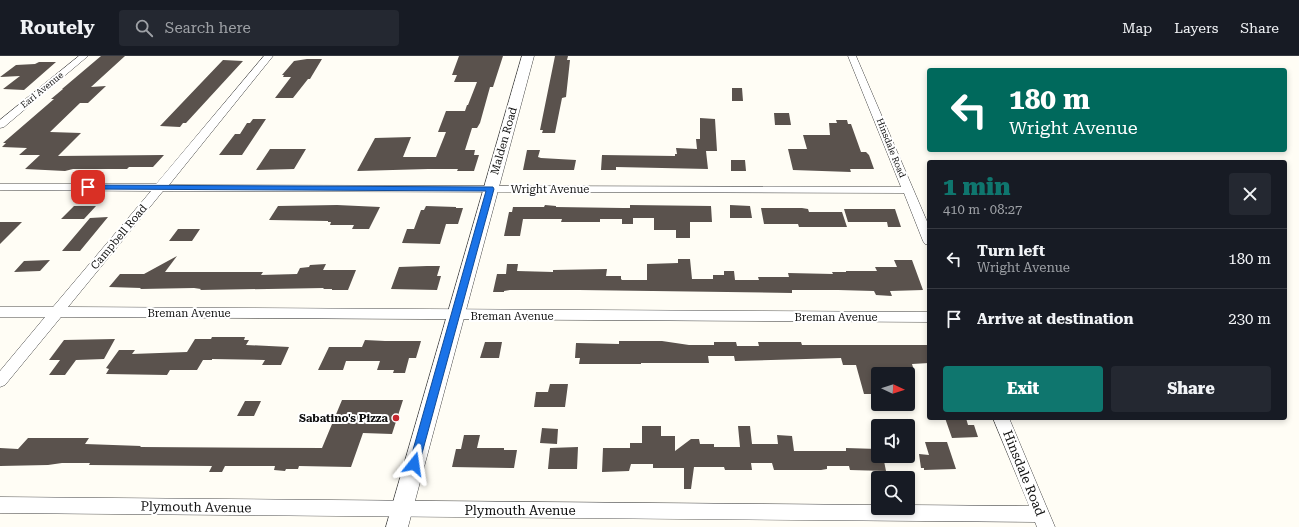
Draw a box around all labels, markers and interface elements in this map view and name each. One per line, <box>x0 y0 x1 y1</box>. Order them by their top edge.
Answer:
search box <box>119 10 399 46</box>
text: Routely <box>20 16 95 39</box>
icon: search <box>133 17 155 39</box>
text: Search here <box>165 19 251 37</box>
text: Map <box>1122 20 1152 36</box>
text: Layers <box>1174 20 1218 36</box>
text: Share <box>1240 20 1279 36</box>
street label: Earl Avenue <box>19 70 65 110</box>
text: 180 m <box>1009 83 1090 116</box>
icon: left <box>943 84 995 136</box>
street label: Malden Road <box>488 106 520 176</box>
street label: Hinsdale Road <box>875 117 908 179</box>
text: Wright Avenue <box>1009 117 1138 138</box>
pin <box>71 170 105 204</box>
text: 1 min <box>943 173 1010 201</box>
button: close <box>1229 173 1271 215</box>
icon: arrive <box>77 176 99 198</box>
street label: Wright Avenue <box>511 183 589 196</box>
street label: Campbell Road <box>88 202 150 272</box>
text: 410 m · 08:27 <box>943 202 1022 217</box>
text: Turn left <box>977 242 1045 260</box>
icon: left <box>943 248 965 270</box>
text: 180 m <box>1228 250 1271 268</box>
text: Wright Avenue <box>977 260 1070 275</box>
street label: Breman Avenue <box>147 307 231 320</box>
icon: arrive <box>943 308 965 330</box>
street label: Breman Avenue <box>470 310 554 323</box>
text: Arrive at destination <box>977 310 1133 328</box>
text: 230 m <box>1228 310 1271 328</box>
street label: Breman Avenue <box>794 311 878 324</box>
button: Exit <box>943 366 1103 412</box>
button: Share <box>1111 366 1271 412</box>
north arrow <box>871 367 915 411</box>
map controls <box>871 367 915 515</box>
place label: Sabatino's Pizza <box>299 412 389 425</box>
marker: Sabatino's Pizza <box>391 413 401 423</box>
button: sound <box>871 419 915 463</box>
street label: Hinsdale Road <box>1000 428 1048 519</box>
position arrow <box>393 443 435 485</box>
button: search <box>871 471 915 515</box>
street label: Plymouth Avenue <box>140 499 252 515</box>
street label: Plymouth Avenue <box>464 503 576 518</box>

